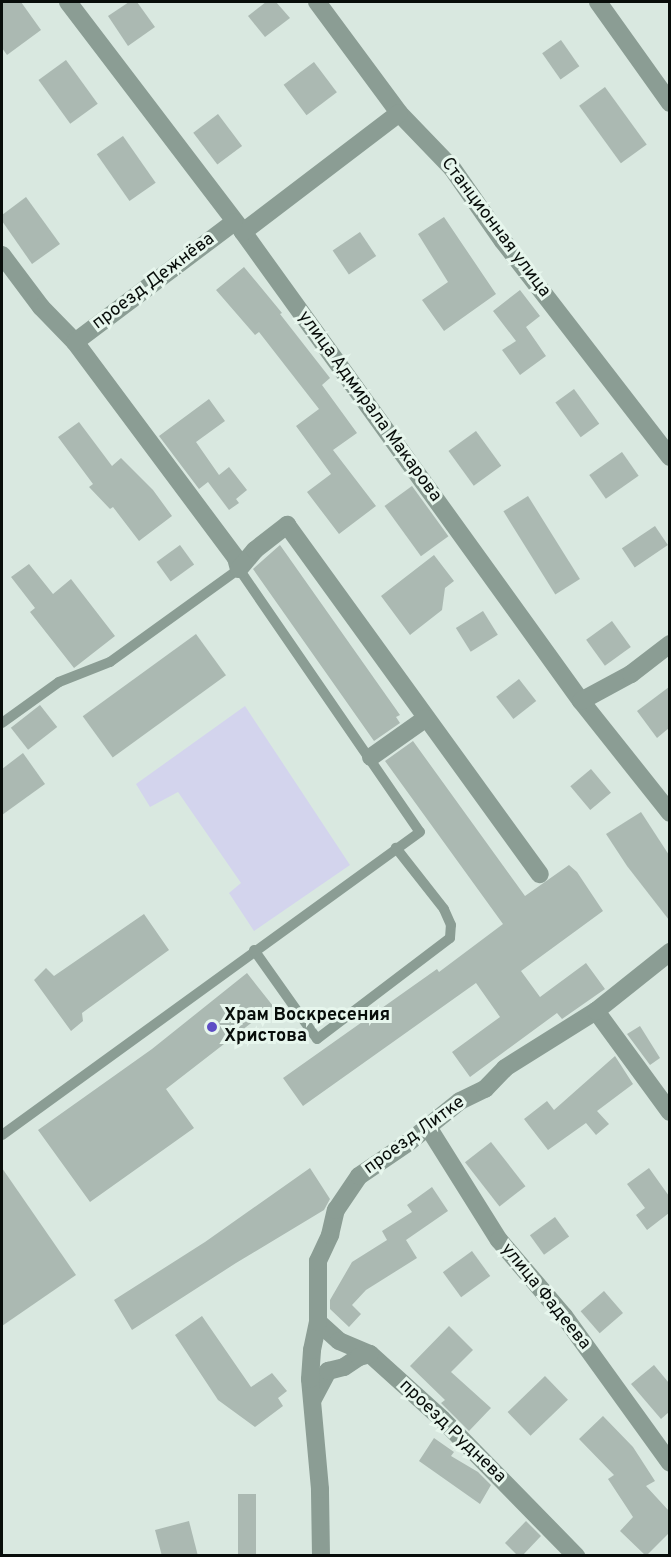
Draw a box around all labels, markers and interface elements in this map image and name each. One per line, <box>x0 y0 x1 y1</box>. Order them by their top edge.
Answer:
street label: Станционная улица <box>435 154 555 302</box>
street label: проезд Дежнёва <box>89 229 219 335</box>
street label: улица Адмирала Макарова <box>292 307 446 507</box>
place label: Храм Воскресения Христова <box>224 1006 390 1048</box>
marker: Храм Воскресения Христова <box>205 1020 219 1034</box>
street label: проезд Литке <box>360 1092 470 1180</box>
street label: улица Фадеева <box>495 1239 595 1355</box>
street label: проезд Руднева <box>394 1376 510 1488</box>

